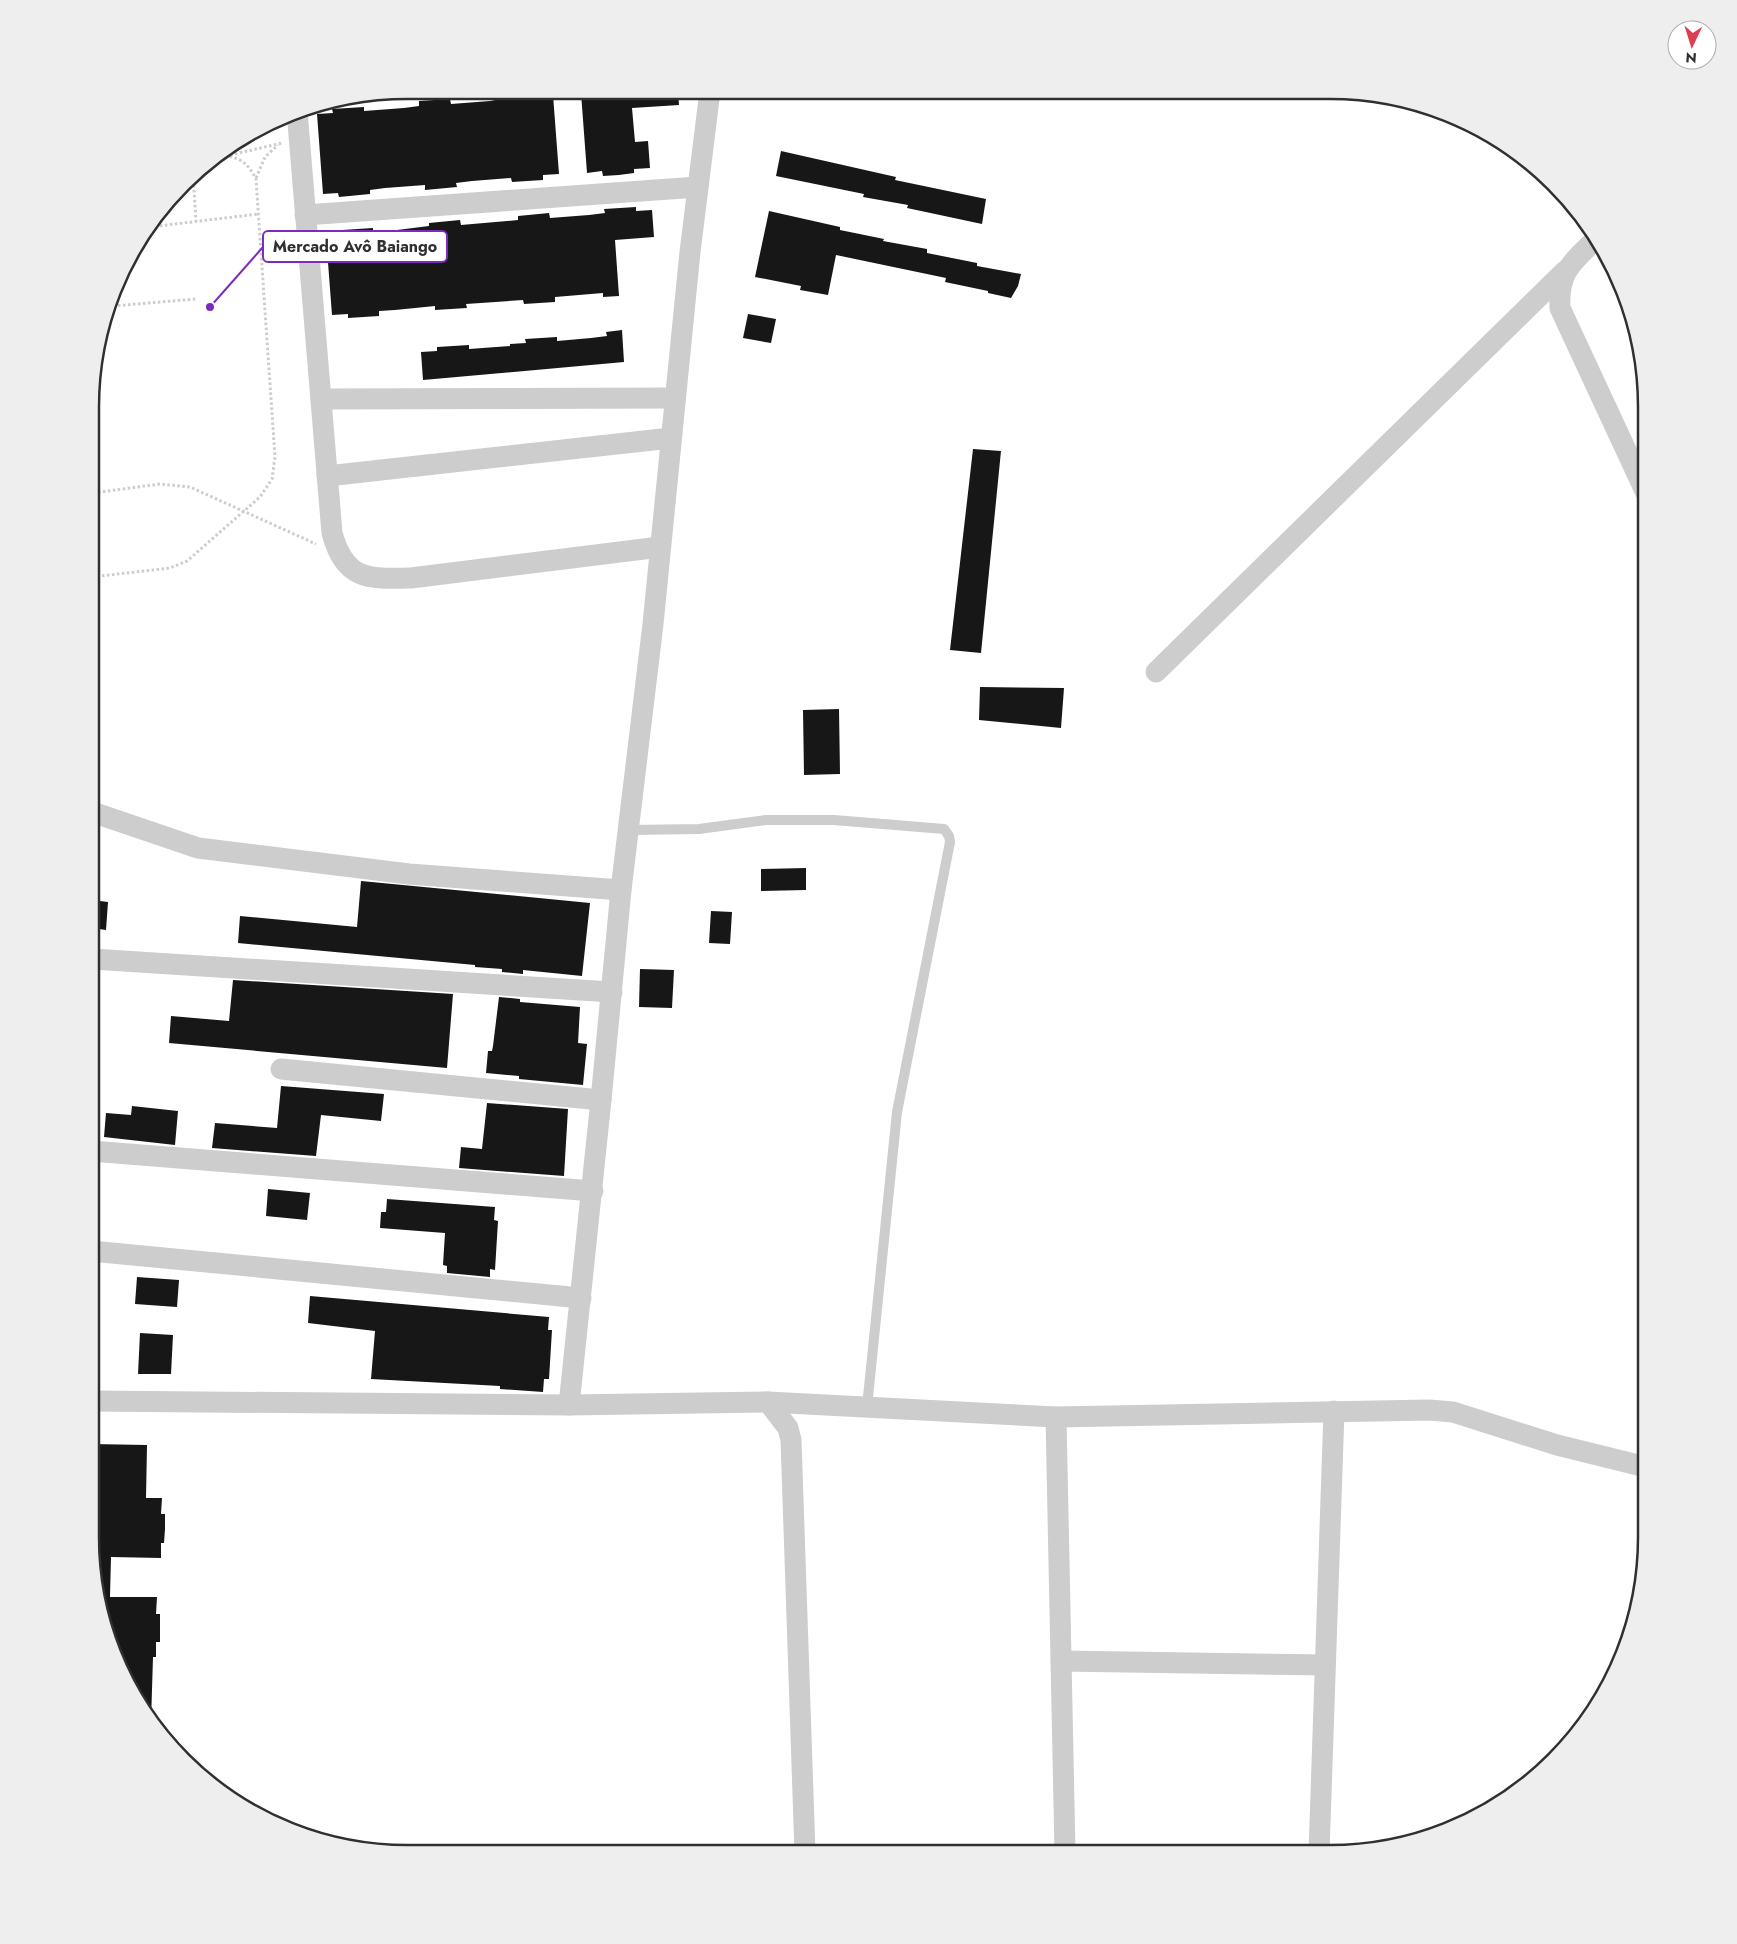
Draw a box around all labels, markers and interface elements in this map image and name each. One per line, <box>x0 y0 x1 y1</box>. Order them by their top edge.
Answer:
north arrow <box>1667 20 1717 70</box>
text: N <box>1685 48 1697 68</box>
callout: Mercado Avô Baiango <box>263 231 447 262</box>
text: Mercado Avô Baiango <box>273 235 437 258</box>

